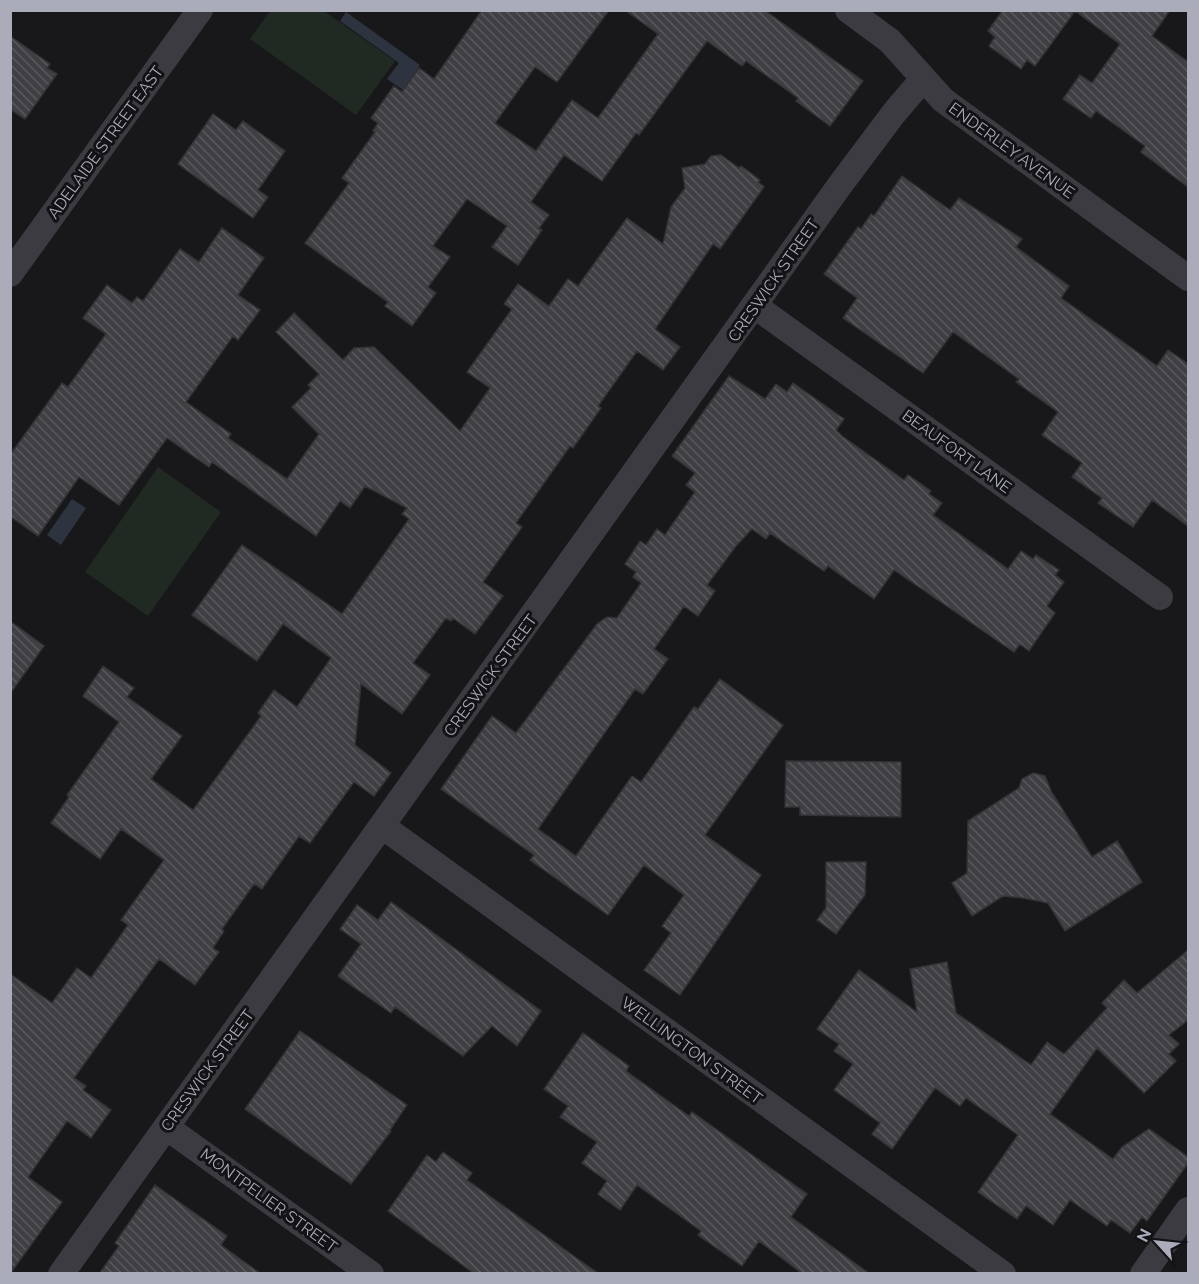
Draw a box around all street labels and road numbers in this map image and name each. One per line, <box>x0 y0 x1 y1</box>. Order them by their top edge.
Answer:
street label: ADELAIDE STREET EAST <box>44 62 167 222</box>
street label: ENDERLEY AVENUE <box>945 98 1079 203</box>
street label: CRESWICK STREET <box>724 215 823 345</box>
street label: BEAUFORT LANE <box>899 406 1015 497</box>
street label: CRESWICK STREET <box>440 611 541 740</box>
street label: WELLINGTON STREET <box>617 993 766 1108</box>
street label: CRESWICK STREET <box>157 1006 258 1135</box>
street label: MONTPELIER STREET <box>197 1144 341 1257</box>

